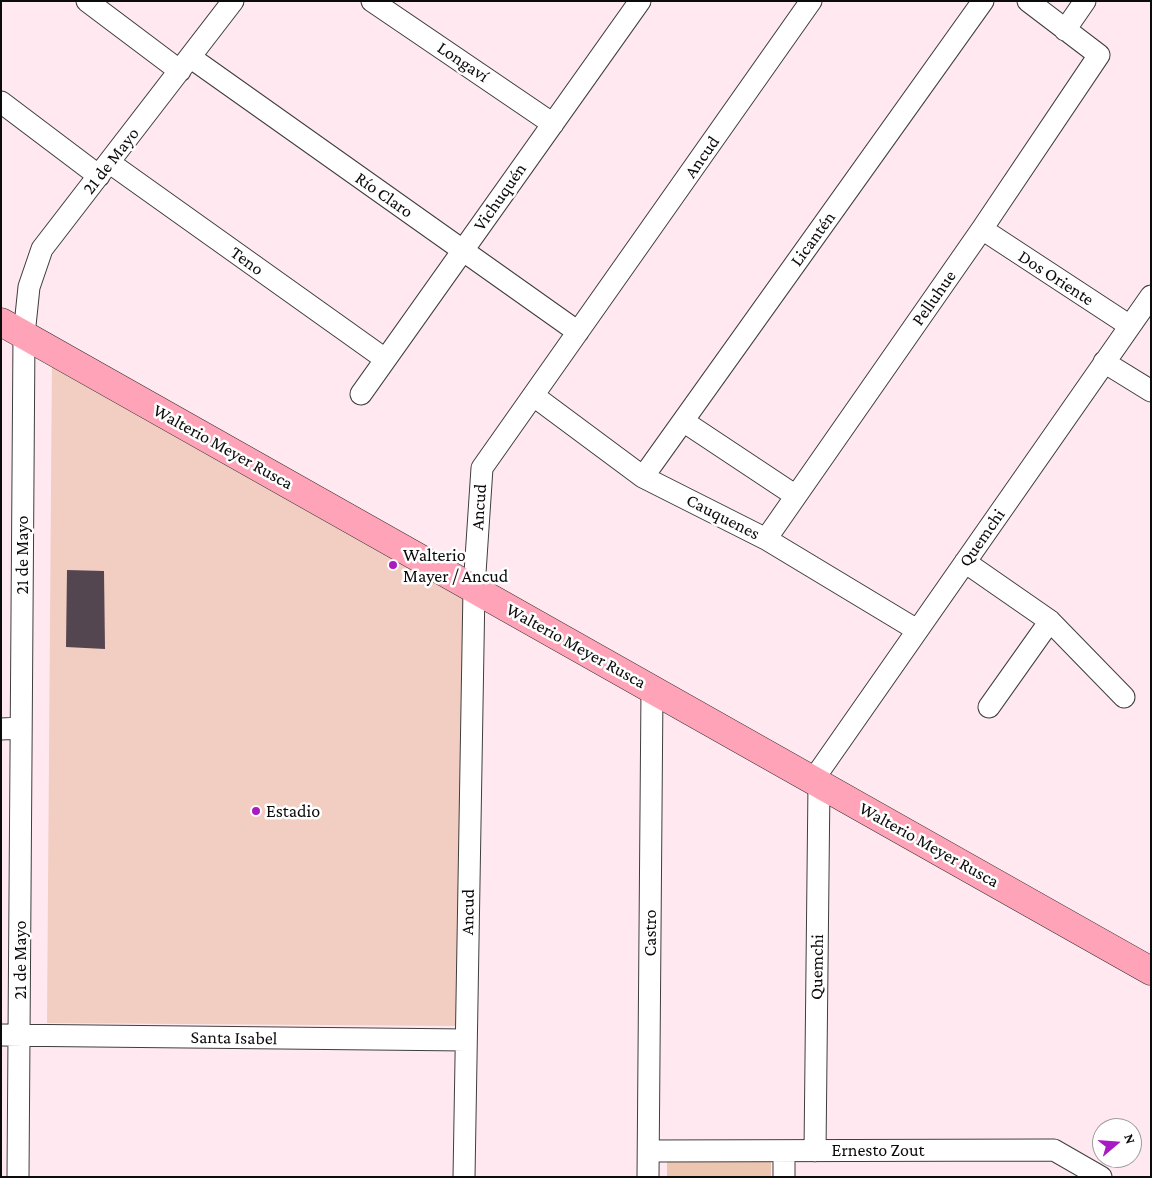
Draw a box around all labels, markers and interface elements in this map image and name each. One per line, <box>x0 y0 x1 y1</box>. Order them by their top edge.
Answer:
street label: Longaví <box>433 37 493 87</box>
street label: 21 de Mayo <box>78 123 144 199</box>
street label: Ancud <box>680 132 724 182</box>
street label: Vichuquén <box>469 159 531 235</box>
street label: Río Claro <box>351 167 417 223</box>
street label: Licantén <box>786 207 840 271</box>
street label: Teno <box>226 242 268 280</box>
street label: Dos Oriente <box>1014 246 1098 310</box>
street label: Pelluhue <box>907 266 961 330</box>
street label: Walterio Meyer Rusca <box>149 400 297 494</box>
street label: Ancud <box>467 483 491 531</box>
street label: Cauquenes <box>683 489 763 545</box>
street label: Quemchi <box>954 505 1010 571</box>
street label: 21 de Mayo <box>11 516 33 594</box>
place label: Walterio Mayer / Ancud <box>403 544 508 586</box>
marker: Walterio Mayer / Ancud <box>387 559 399 571</box>
street label: Walterio Meyer Rusca <box>502 599 650 693</box>
street label: Walterio Meyer Rusca <box>855 798 1003 892</box>
place label: Estadio <box>266 800 320 822</box>
marker: Estadio <box>250 805 262 817</box>
street label: Ancud <box>457 889 479 935</box>
street label: Castro <box>639 910 661 956</box>
street label: 21 de Mayo <box>9 921 31 999</box>
street label: Quemchi <box>806 934 828 1000</box>
street label: Santa Isabel <box>190 1026 278 1050</box>
north arrow <box>1092 1118 1142 1168</box>
text: N <box>1121 1132 1139 1146</box>
street label: Ernesto Zout <box>832 1139 924 1161</box>

